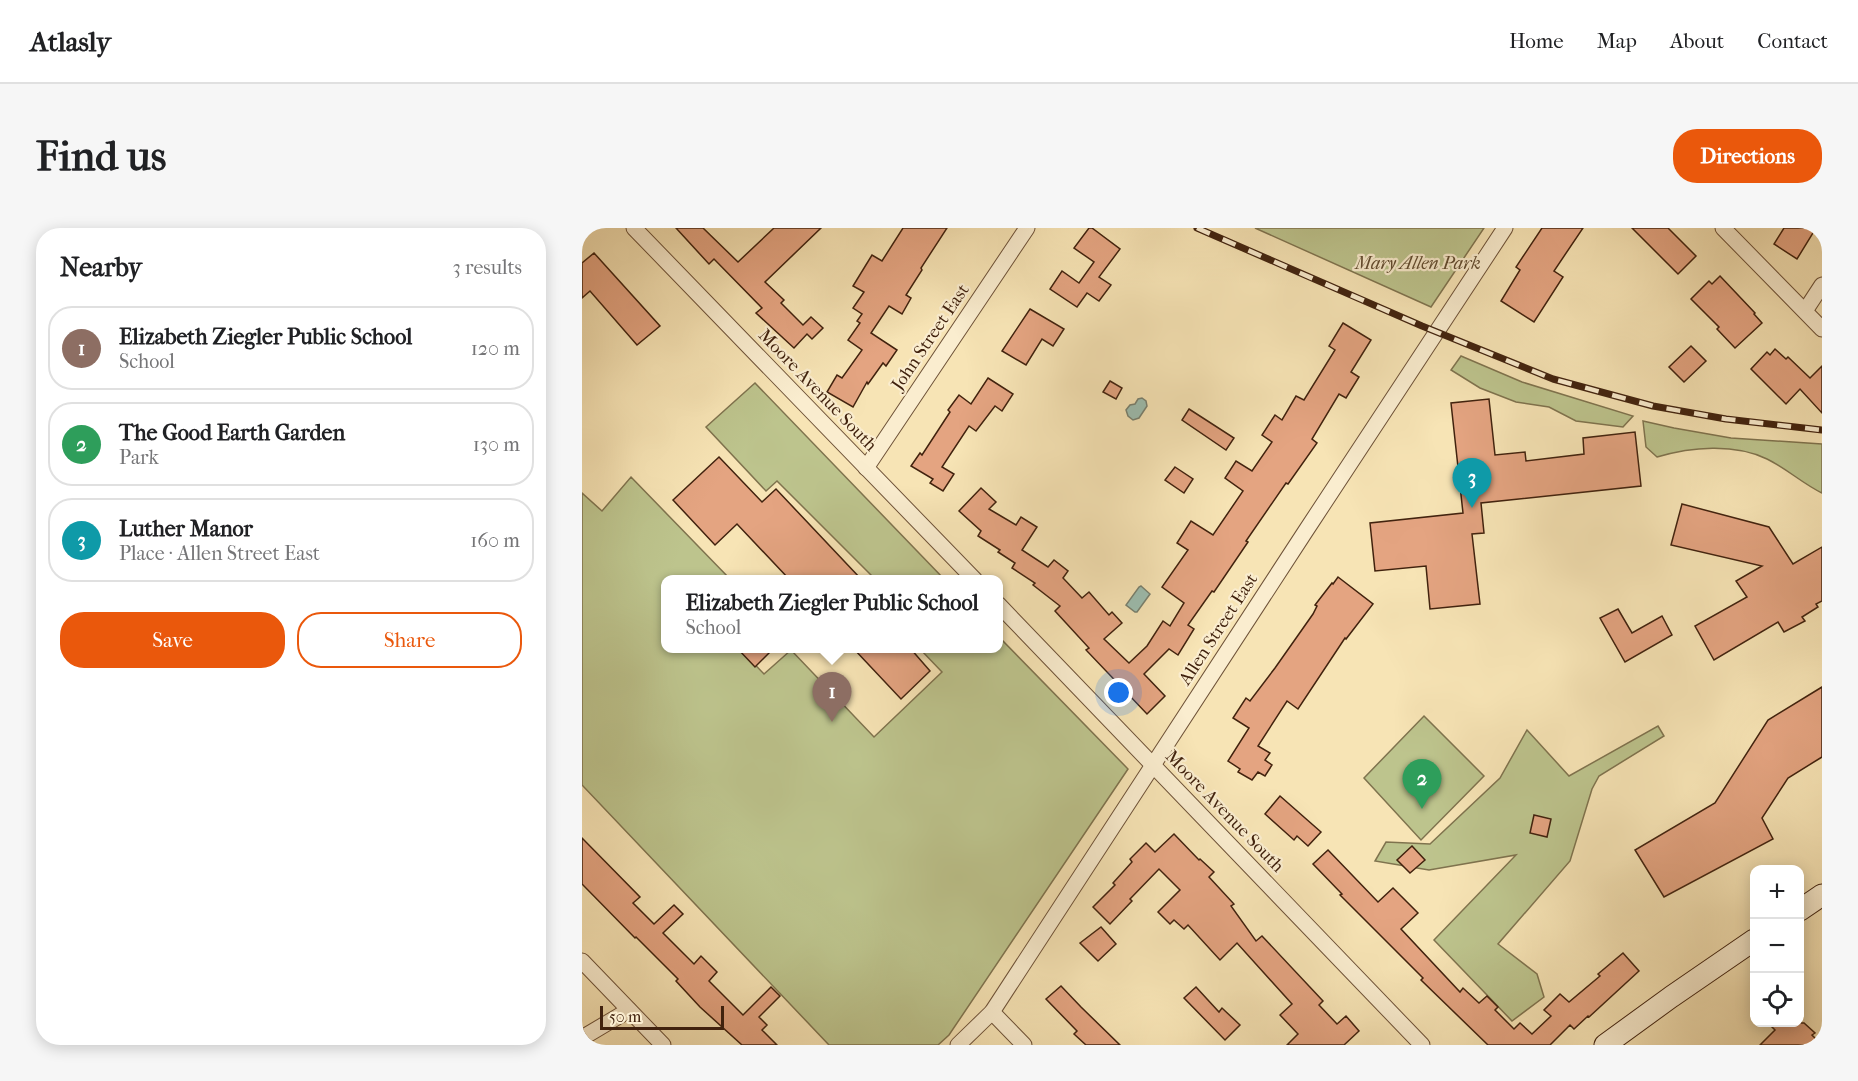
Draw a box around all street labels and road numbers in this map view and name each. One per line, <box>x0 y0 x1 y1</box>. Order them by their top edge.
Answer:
street label: John Street East <box>886 280 974 396</box>
street label: Moore Avenue South <box>754 325 881 456</box>
street label: Allen Street East <box>1174 569 1263 690</box>
street label: Moore Avenue South <box>1161 746 1288 877</box>

